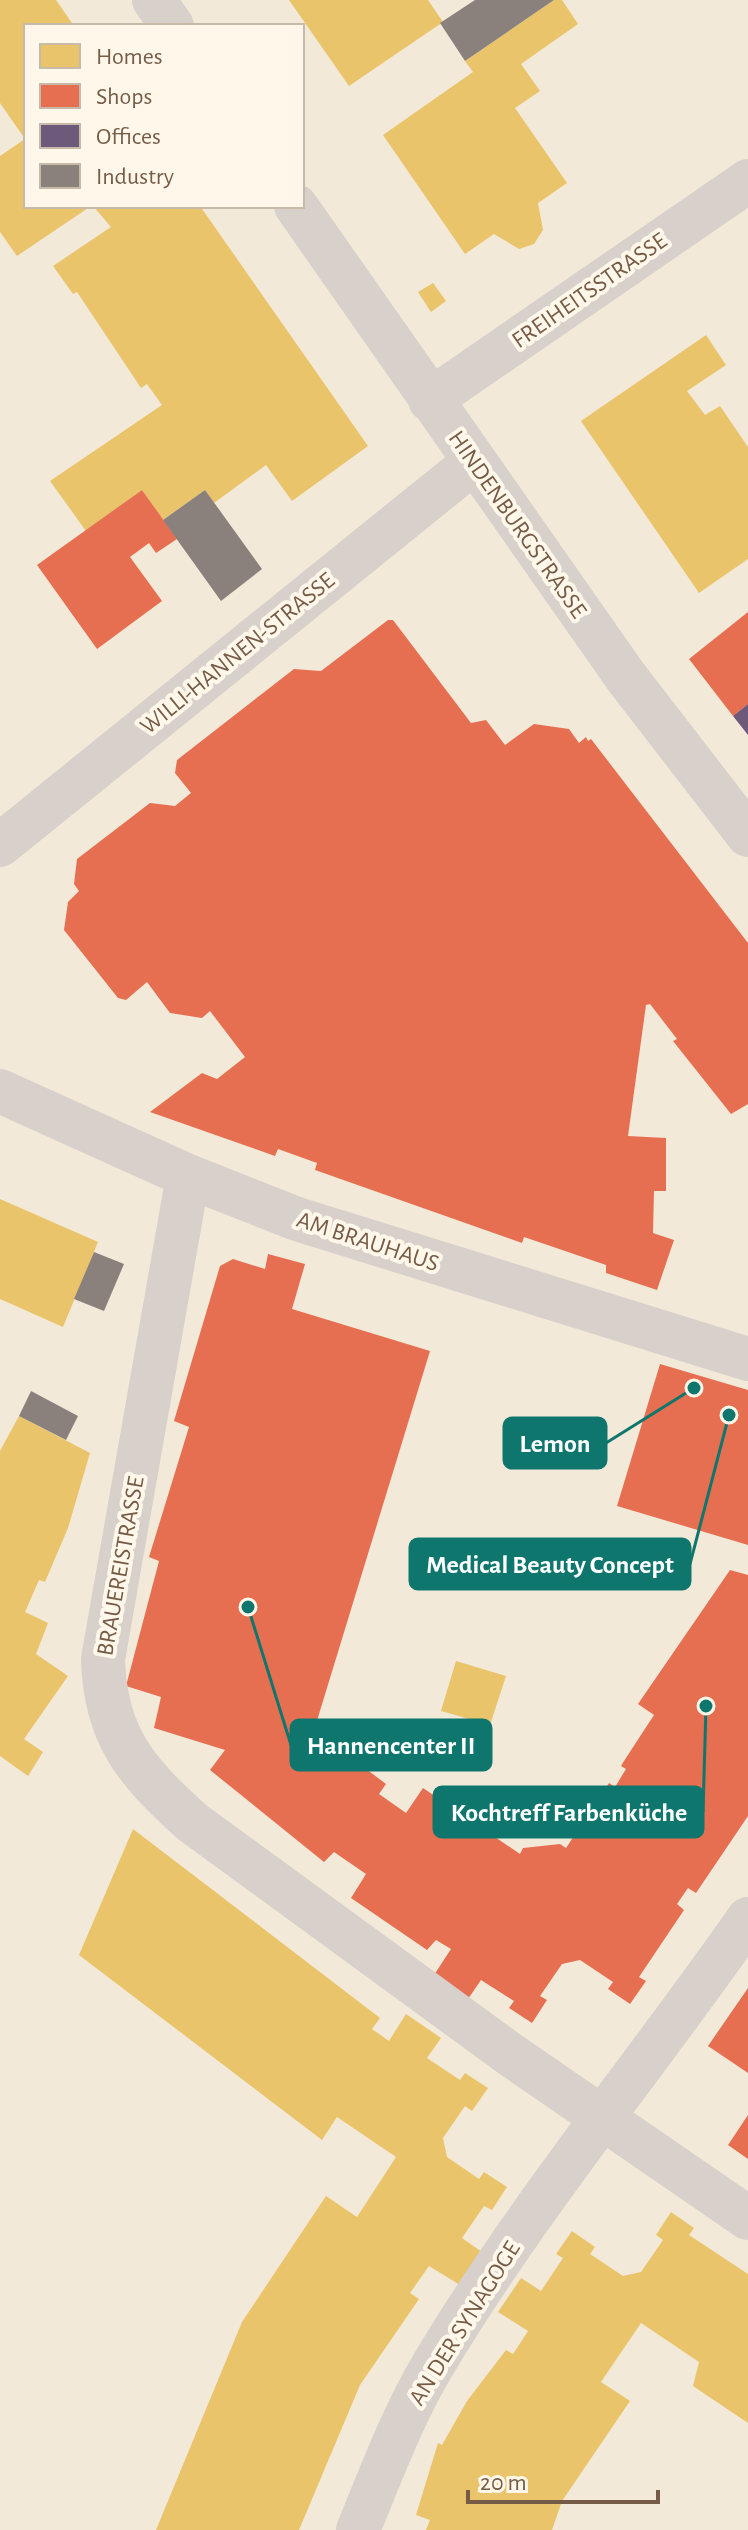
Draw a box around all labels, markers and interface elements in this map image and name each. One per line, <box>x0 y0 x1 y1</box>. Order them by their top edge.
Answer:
legend <box>24 24 304 208</box>
text: Homes <box>96 45 163 69</box>
text: Shops <box>96 85 152 109</box>
text: Offices <box>96 125 161 149</box>
text: Industry <box>96 165 174 189</box>
street label: FREIHEITSSTRASSE <box>508 228 672 353</box>
street label: HINDENBURGSTRASSE <box>444 427 591 623</box>
street label: WILLI-HANNEN-STRASSE <box>136 568 340 739</box>
street label: AM BRAUHAUS <box>294 1208 442 1276</box>
callout: Lemon <box>504 1418 606 1468</box>
text: Lemon <box>520 1431 590 1457</box>
street label: BRAUEREISTRASSE <box>93 1474 149 1658</box>
callout: Medical Beauty Concept <box>410 1539 690 1589</box>
text: Medical Beauty Concept <box>426 1552 674 1578</box>
callout: Hannencenter II <box>291 1720 491 1770</box>
text: Hannencenter II <box>307 1733 475 1759</box>
callout: Kochtreff Farbenküche <box>434 1787 703 1837</box>
text: Kochtreff Farbenküche <box>451 1800 687 1826</box>
street label: AN DER SYNAGOGE <box>405 2237 525 2410</box>
scale bar <box>468 2454 658 2504</box>
text: 20 m <box>480 2471 527 2495</box>

